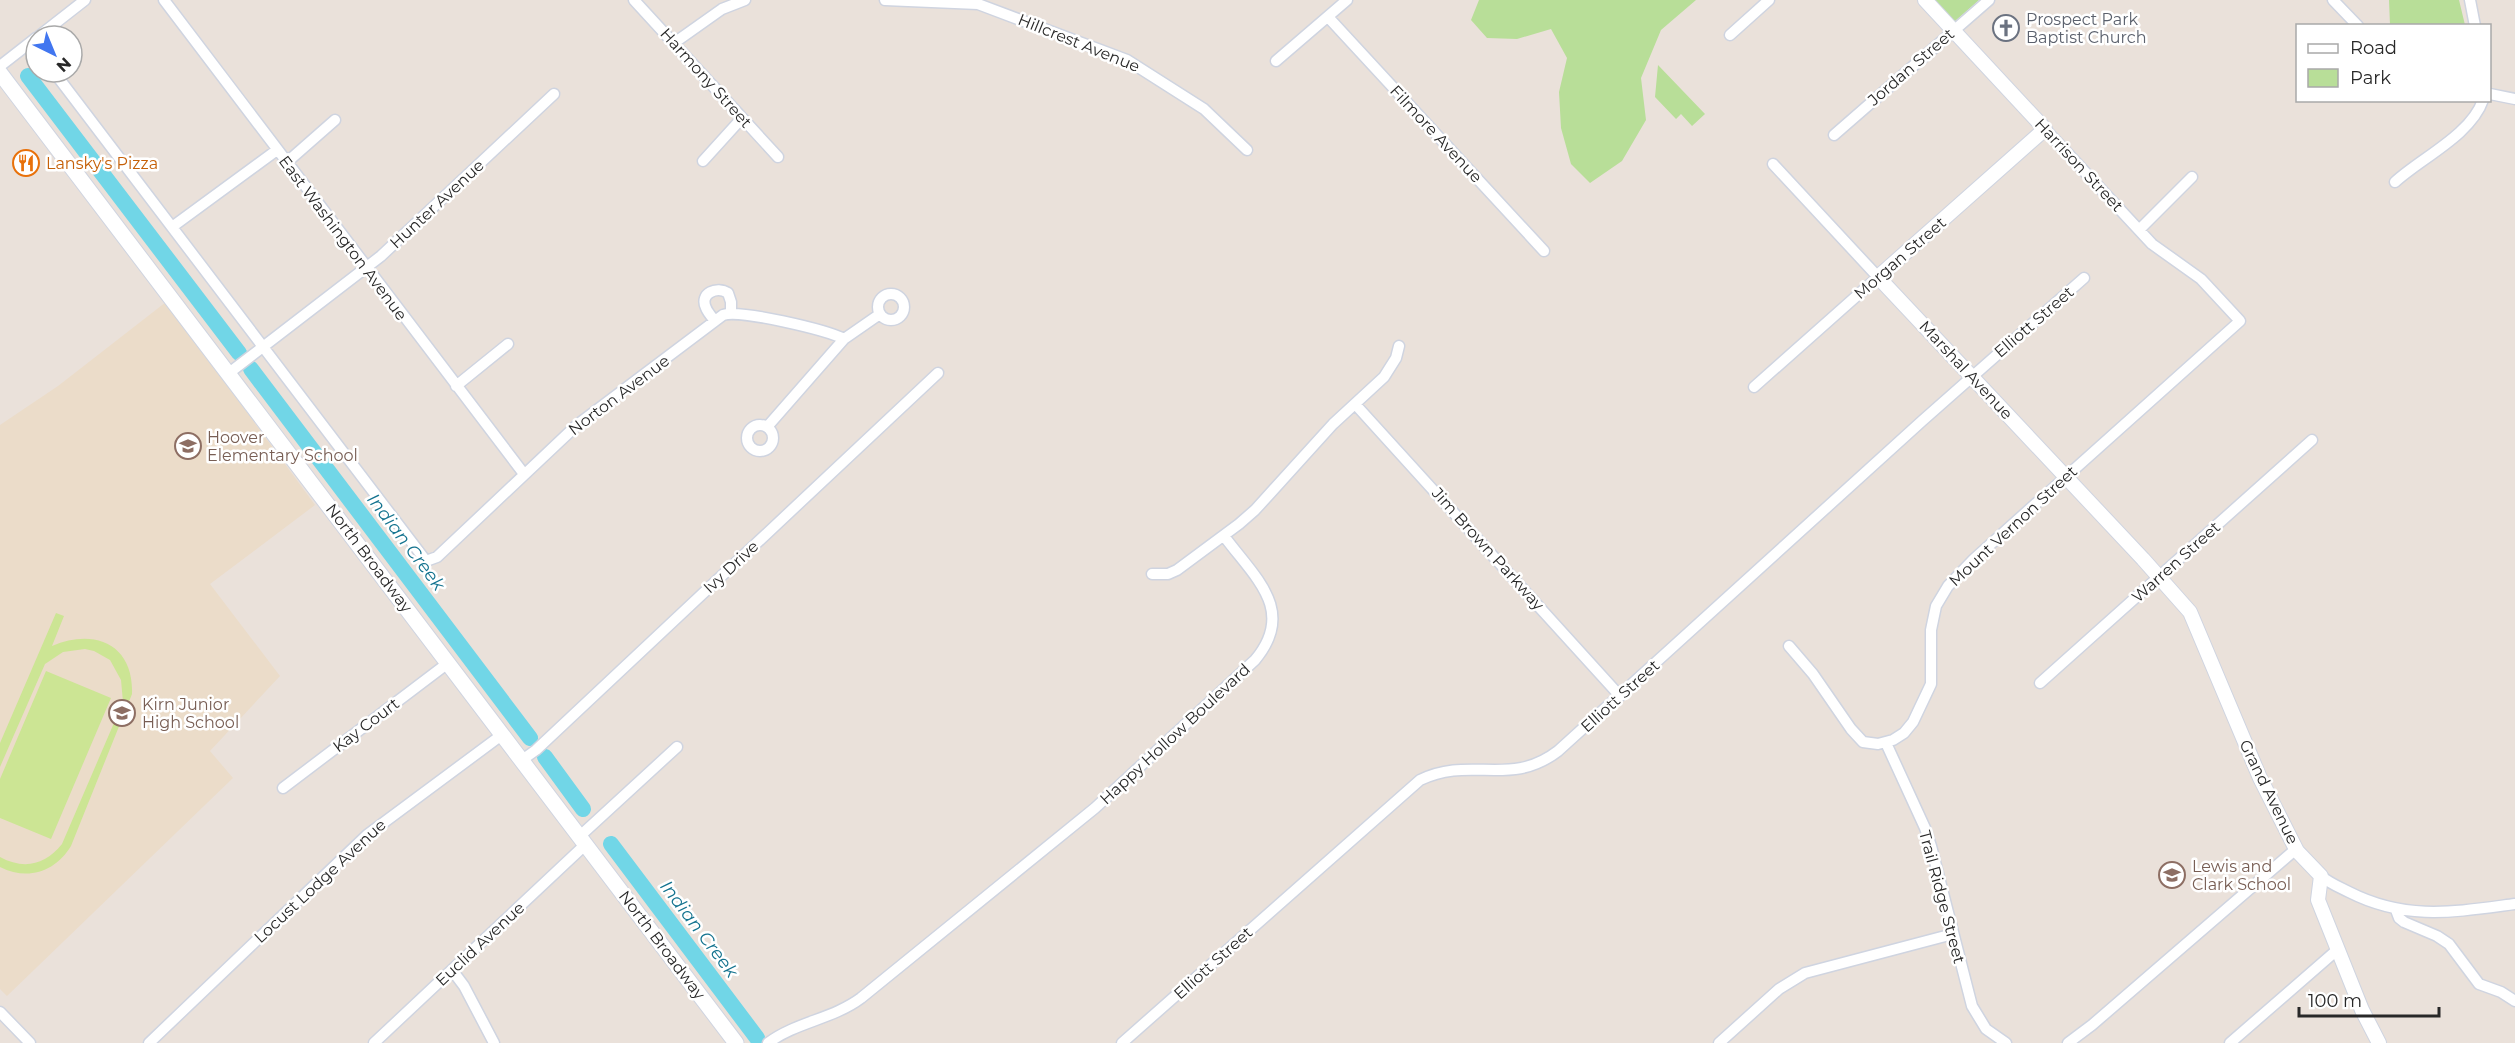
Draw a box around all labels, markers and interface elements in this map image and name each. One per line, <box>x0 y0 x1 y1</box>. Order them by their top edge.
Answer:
street label: Hillcrest Avenue <box>1015 10 1143 76</box>
place label: Prospect Park Baptist Church <box>2026 10 2146 47</box>
church icon: Prospect Park Baptist Church <box>1991 13 2021 43</box>
north arrow <box>24 24 84 84</box>
street label: Harmony Street <box>656 24 756 132</box>
street label: Jordan Street <box>1863 24 1958 110</box>
legend <box>2296 24 2491 102</box>
text: Road <box>2350 37 2397 59</box>
text: N <box>53 53 75 76</box>
text: Park <box>2350 67 2391 89</box>
street label: Filmore Avenue <box>1386 81 1486 187</box>
street label: Harrison Street <box>2031 114 2127 216</box>
restaurant icon: Lansky's Pizza <box>11 148 41 178</box>
street label: East Washington Avenue <box>275 152 411 324</box>
place label: Lansky's Pizza <box>46 154 158 173</box>
street label: Hunter Avenue <box>386 156 488 252</box>
street label: Morgan Street <box>1850 213 1950 303</box>
street label: Elliott Street <box>1990 282 2078 362</box>
street label: Marshal Avenue <box>1915 317 2017 423</box>
street label: Norton Avenue <box>565 351 673 439</box>
place label: Hoover Elementary School <box>207 428 358 465</box>
school or university icon: Hoover Elementary School <box>173 431 203 461</box>
street label: Mount Vernon Street <box>1945 461 2081 590</box>
street label: Jim Brown Parkway <box>1427 483 1548 614</box>
water label: Indian Creek <box>362 489 451 596</box>
street label: North Broadway <box>322 500 416 616</box>
street label: Warren Street <box>2128 517 2224 606</box>
street label: Ivy Drive <box>700 537 762 597</box>
street label: Elliott Street <box>1577 655 1664 736</box>
street label: Happy Hollow Boulevard <box>1096 660 1254 808</box>
street label: Kay Court <box>329 694 403 756</box>
place label: Kirn Junior High School <box>142 695 239 732</box>
school or university icon: Kirn Junior High School <box>107 698 137 728</box>
street label: Grand Avenue <box>2236 737 2302 847</box>
street label: Locust Lodge Avenue <box>250 815 390 947</box>
street label: Trail Ridge Street <box>1915 828 1969 966</box>
place label: Lewis and Clark School <box>2192 857 2291 894</box>
school or university icon: Lewis and Clark School <box>2157 860 2187 890</box>
water label: Indian Creek <box>655 876 744 983</box>
street label: North Broadway <box>615 887 709 1003</box>
street label: Euclid Avenue <box>432 898 528 990</box>
street label: Elliott Street <box>1170 922 1257 1003</box>
scale bar <box>2299 980 2438 1018</box>
text: 100 m <box>2308 990 2362 1012</box>

